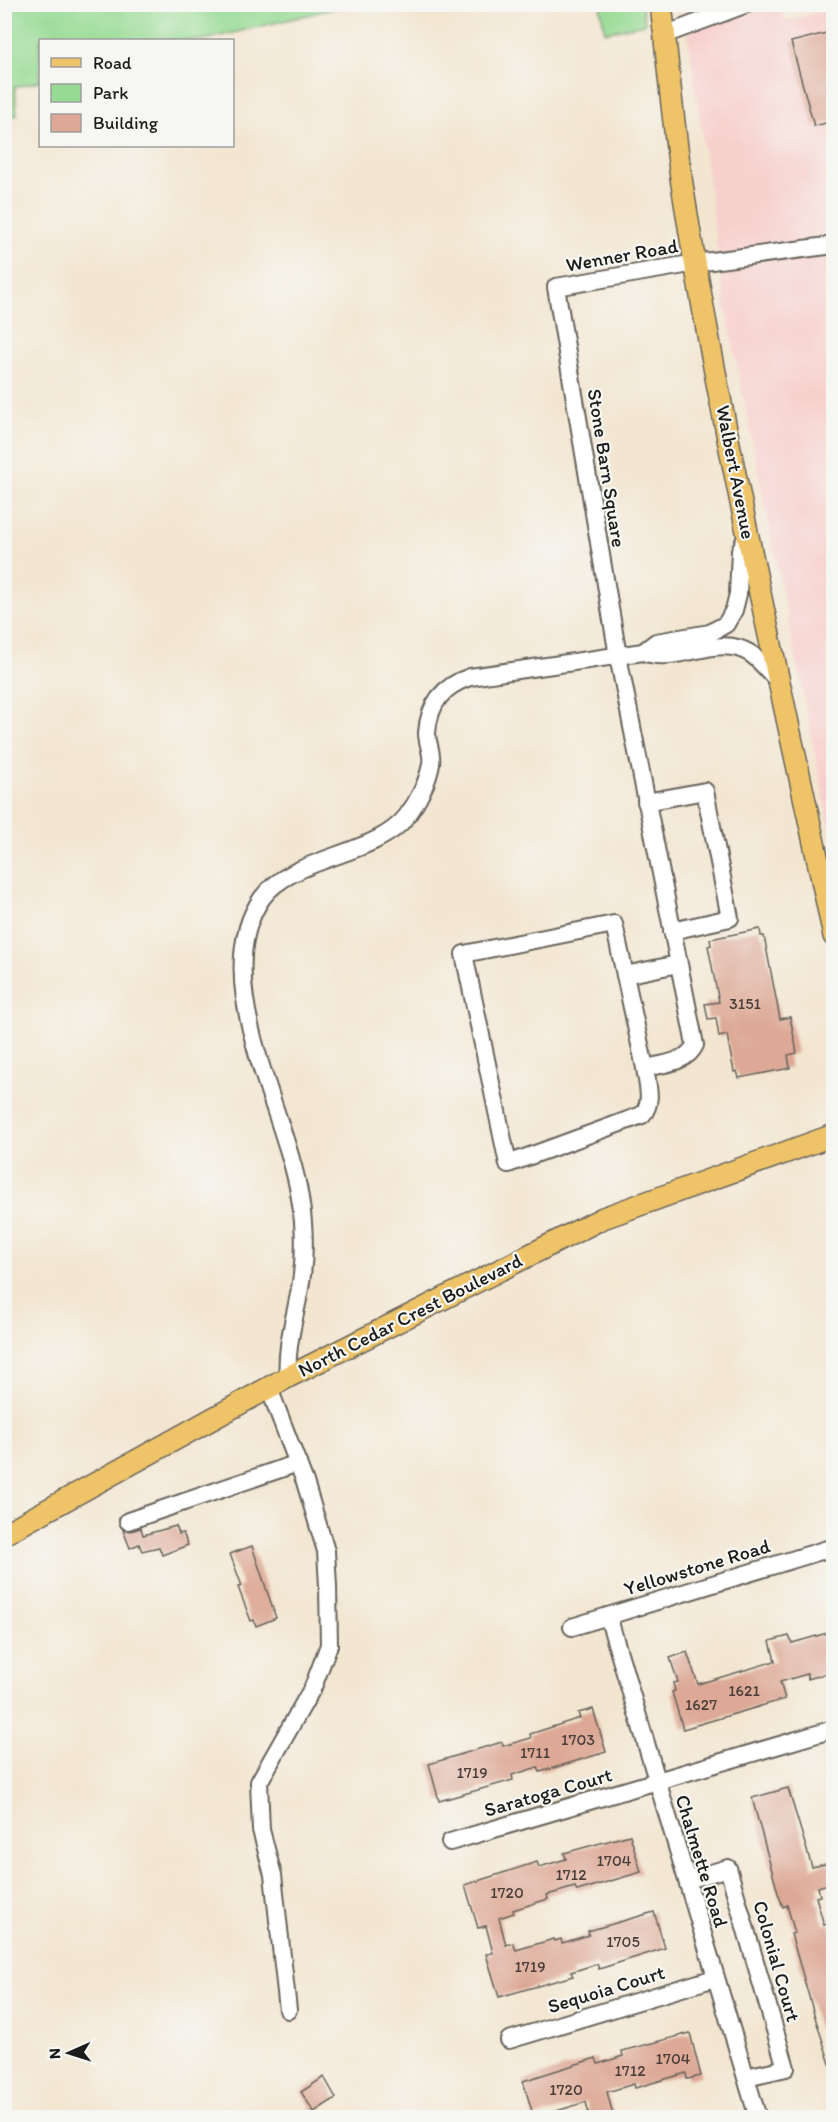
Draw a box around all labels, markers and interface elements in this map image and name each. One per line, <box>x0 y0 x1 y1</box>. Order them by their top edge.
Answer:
legend <box>39 39 234 147</box>
text: Road <box>93 52 132 74</box>
text: Park <box>93 82 128 104</box>
text: Building <box>93 112 159 134</box>
street label: Wenner Road <box>564 233 680 277</box>
street label: Stone Barn Square <box>583 387 631 549</box>
street label: Walbert Avenue <box>711 403 761 541</box>
house number: 3151 <box>729 994 762 1013</box>
street label: North Cedar Crest Boulevard <box>294 1248 526 1382</box>
street label: Yellowstone Road <box>621 1533 773 1601</box>
house number: 1621 <box>728 1681 760 1700</box>
house number: 1627 <box>685 1695 717 1714</box>
house number: 1703 <box>561 1730 595 1749</box>
house number: 1711 <box>520 1743 551 1762</box>
street label: Saratoga Court <box>481 1762 615 1822</box>
house number: 1719 <box>456 1763 488 1782</box>
street label: Chalmette Road <box>670 1792 734 1930</box>
house number: 1704 <box>597 1851 632 1870</box>
house number: 1712 <box>555 1865 587 1884</box>
house number: 1720 <box>490 1883 524 1902</box>
street label: Colonial Court <box>748 1898 806 2025</box>
house number: 1705 <box>606 1932 640 1951</box>
house number: 1719 <box>514 1957 546 1976</box>
street label: Sequoia Court <box>545 1960 668 2018</box>
north arrow <box>39 2023 99 2083</box>
text: N <box>45 2048 64 2060</box>
house number: 1704 <box>656 2049 691 2068</box>
house number: 1712 <box>614 2061 646 2080</box>
house number: 1720 <box>549 2080 583 2099</box>

